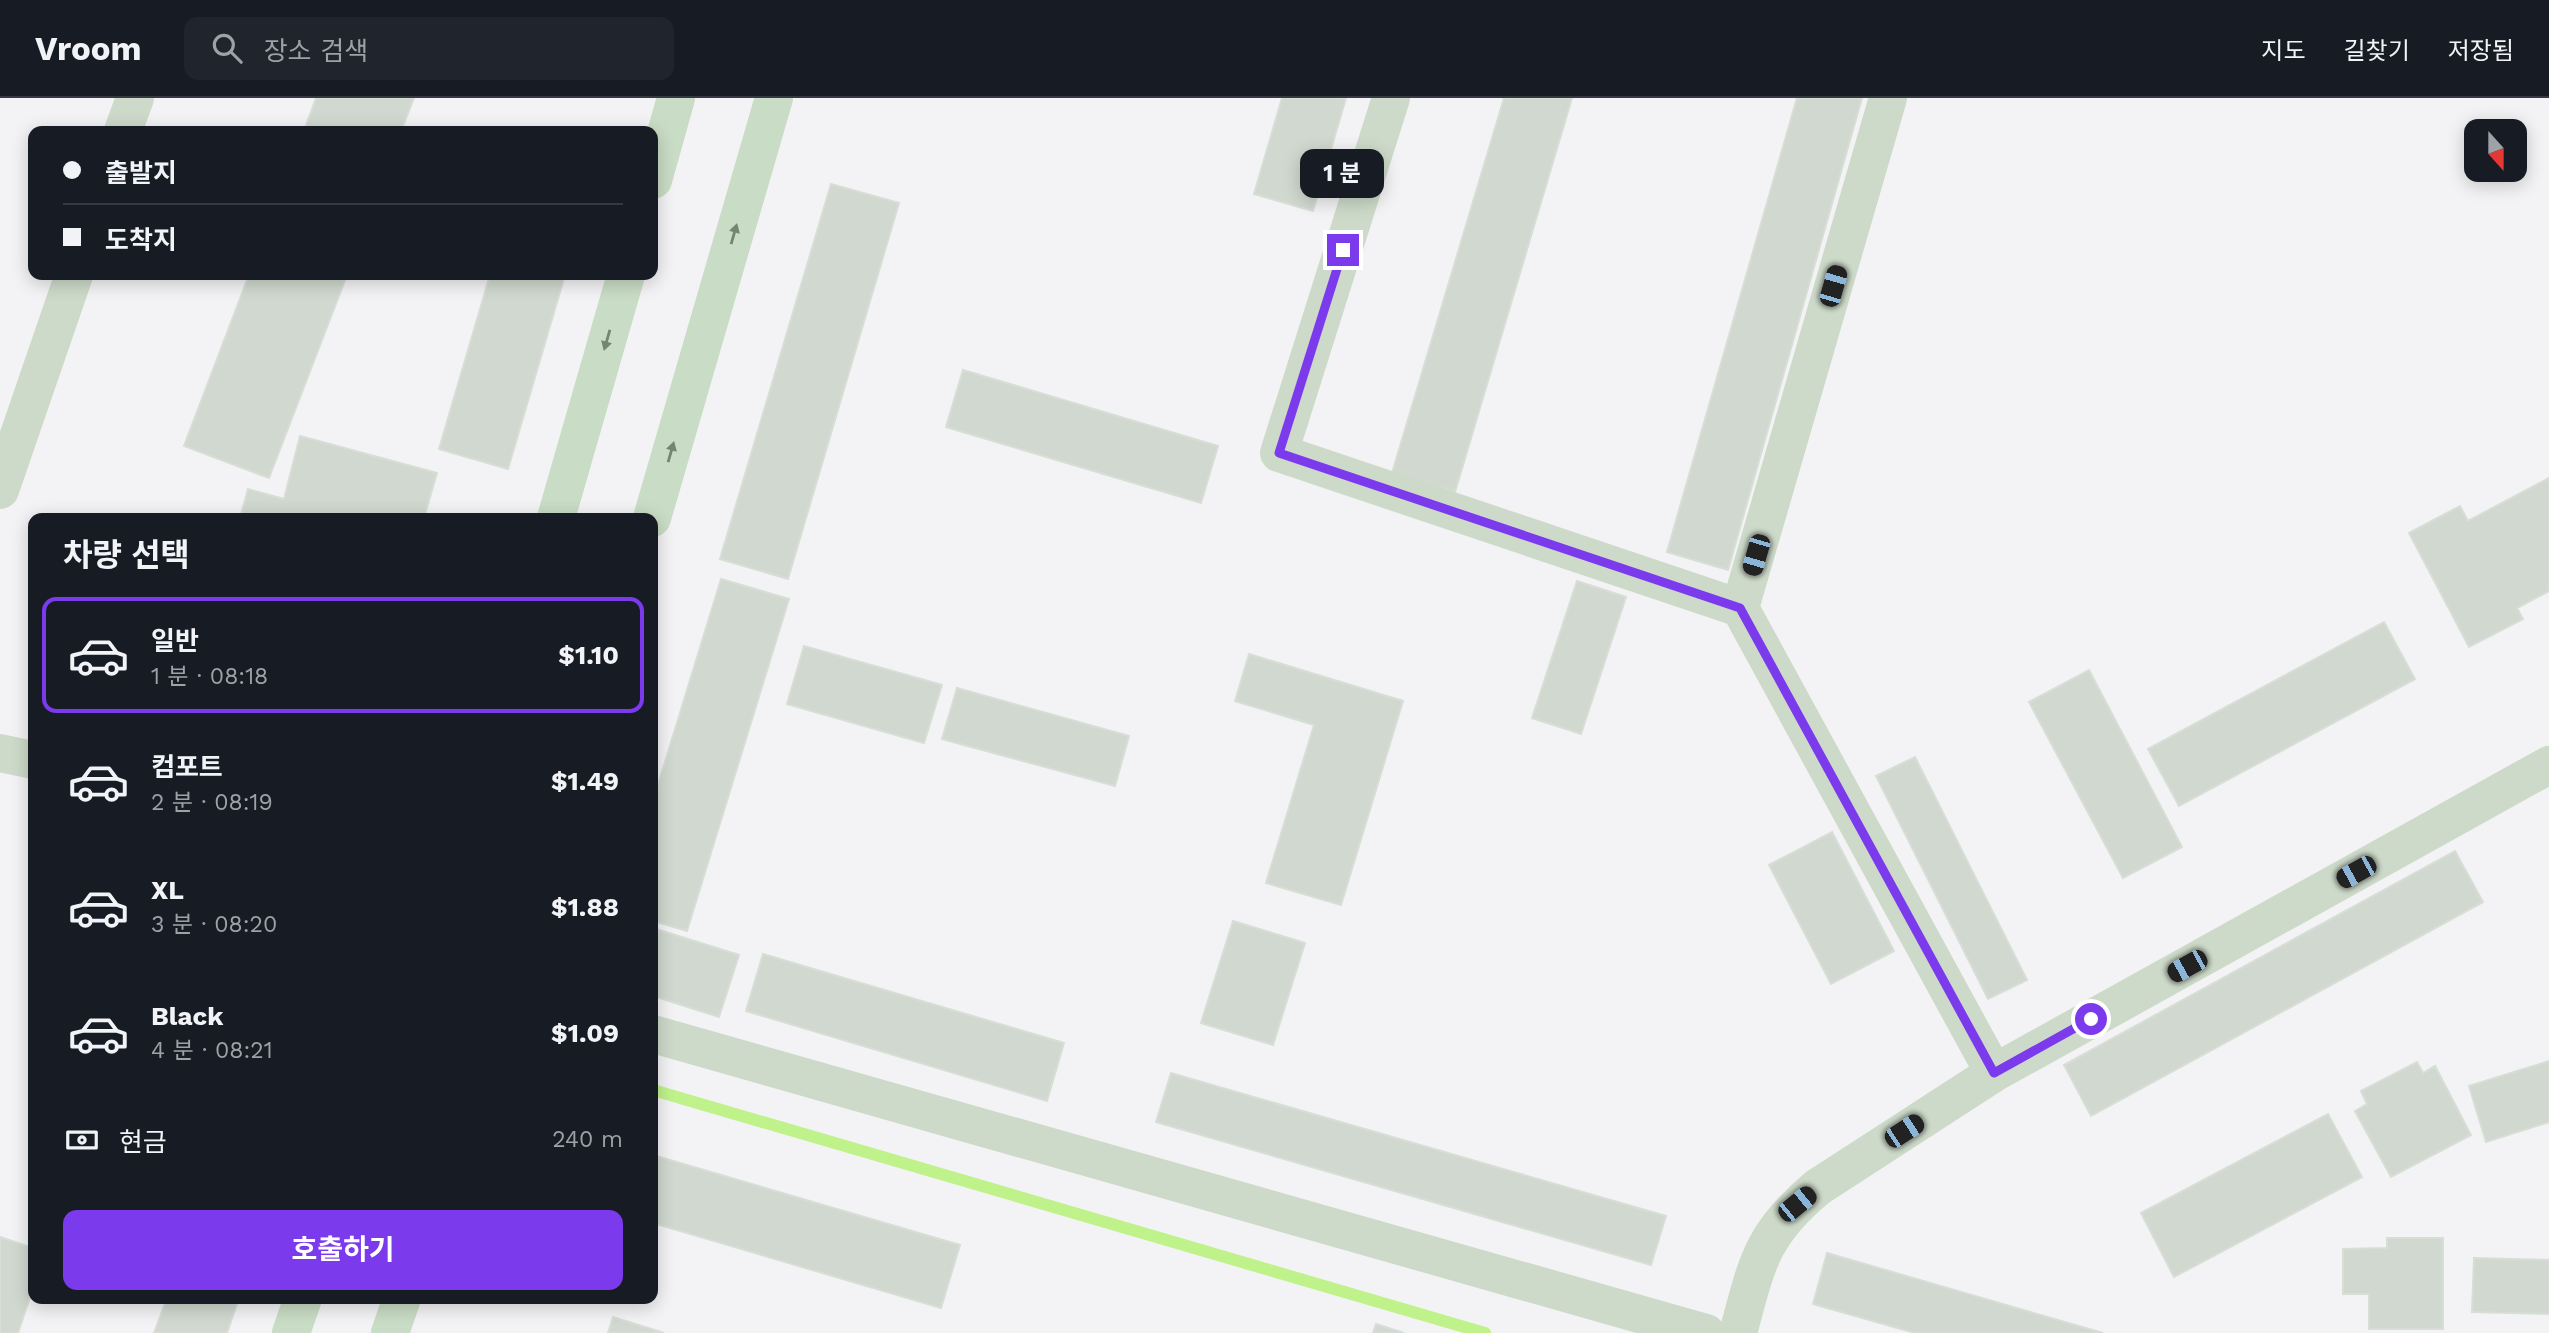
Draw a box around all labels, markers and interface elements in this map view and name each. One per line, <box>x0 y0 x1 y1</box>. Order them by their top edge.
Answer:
search box <box>184 17 674 80</box>
text: Vroom <box>35 29 142 68</box>
icon: search <box>208 29 246 67</box>
text: 장소 검색 <box>264 36 368 66</box>
text: 지도 <box>2261 37 2306 65</box>
text: 길찾기 <box>2344 37 2410 65</box>
text: 저장됨 <box>2448 37 2514 65</box>
north arrow <box>2464 119 2527 182</box>
map controls <box>2464 119 2527 182</box>
callout: 1 분 <box>1301 149 1385 198</box>
text: 출발지 <box>105 158 177 188</box>
text: 1 분 <box>1323 160 1361 187</box>
one-way arrow <box>730 223 740 244</box>
text: 도착지 <box>105 225 177 255</box>
route end <box>1327 234 1359 266</box>
car <box>1818 263 1849 309</box>
one-way arrow <box>601 330 612 352</box>
one-way arrow <box>666 442 676 463</box>
car <box>1741 532 1772 578</box>
text: 차량 선택 <box>63 536 190 574</box>
icon: car <box>67 624 130 687</box>
text: 일반 <box>151 626 199 656</box>
text: $1.10 <box>558 640 619 670</box>
text: 1 분 · 08:18 <box>151 663 268 690</box>
icon: car <box>67 750 130 813</box>
text: 컴포트 <box>151 752 223 782</box>
text: $1.49 <box>551 766 619 796</box>
text: 2 분 · 08:19 <box>151 789 273 816</box>
car <box>2333 853 2380 891</box>
text: XL <box>151 875 184 905</box>
icon: car <box>67 876 130 939</box>
text: $1.88 <box>551 892 619 922</box>
text: 3 분 · 08:20 <box>151 911 277 938</box>
car <box>2164 947 2211 985</box>
text: Black <box>151 1001 223 1031</box>
icon: car <box>67 1002 130 1065</box>
route start <box>2075 1003 2107 1035</box>
text: $1.09 <box>551 1018 619 1048</box>
text: 4 분 · 08:21 <box>151 1037 273 1064</box>
car <box>1881 1111 1928 1151</box>
icon: cash <box>63 1121 101 1159</box>
text: 240 m <box>552 1126 623 1153</box>
text: 현금 <box>119 1127 167 1157</box>
car <box>1775 1183 1820 1225</box>
button: 호출하기 <box>63 1210 623 1290</box>

